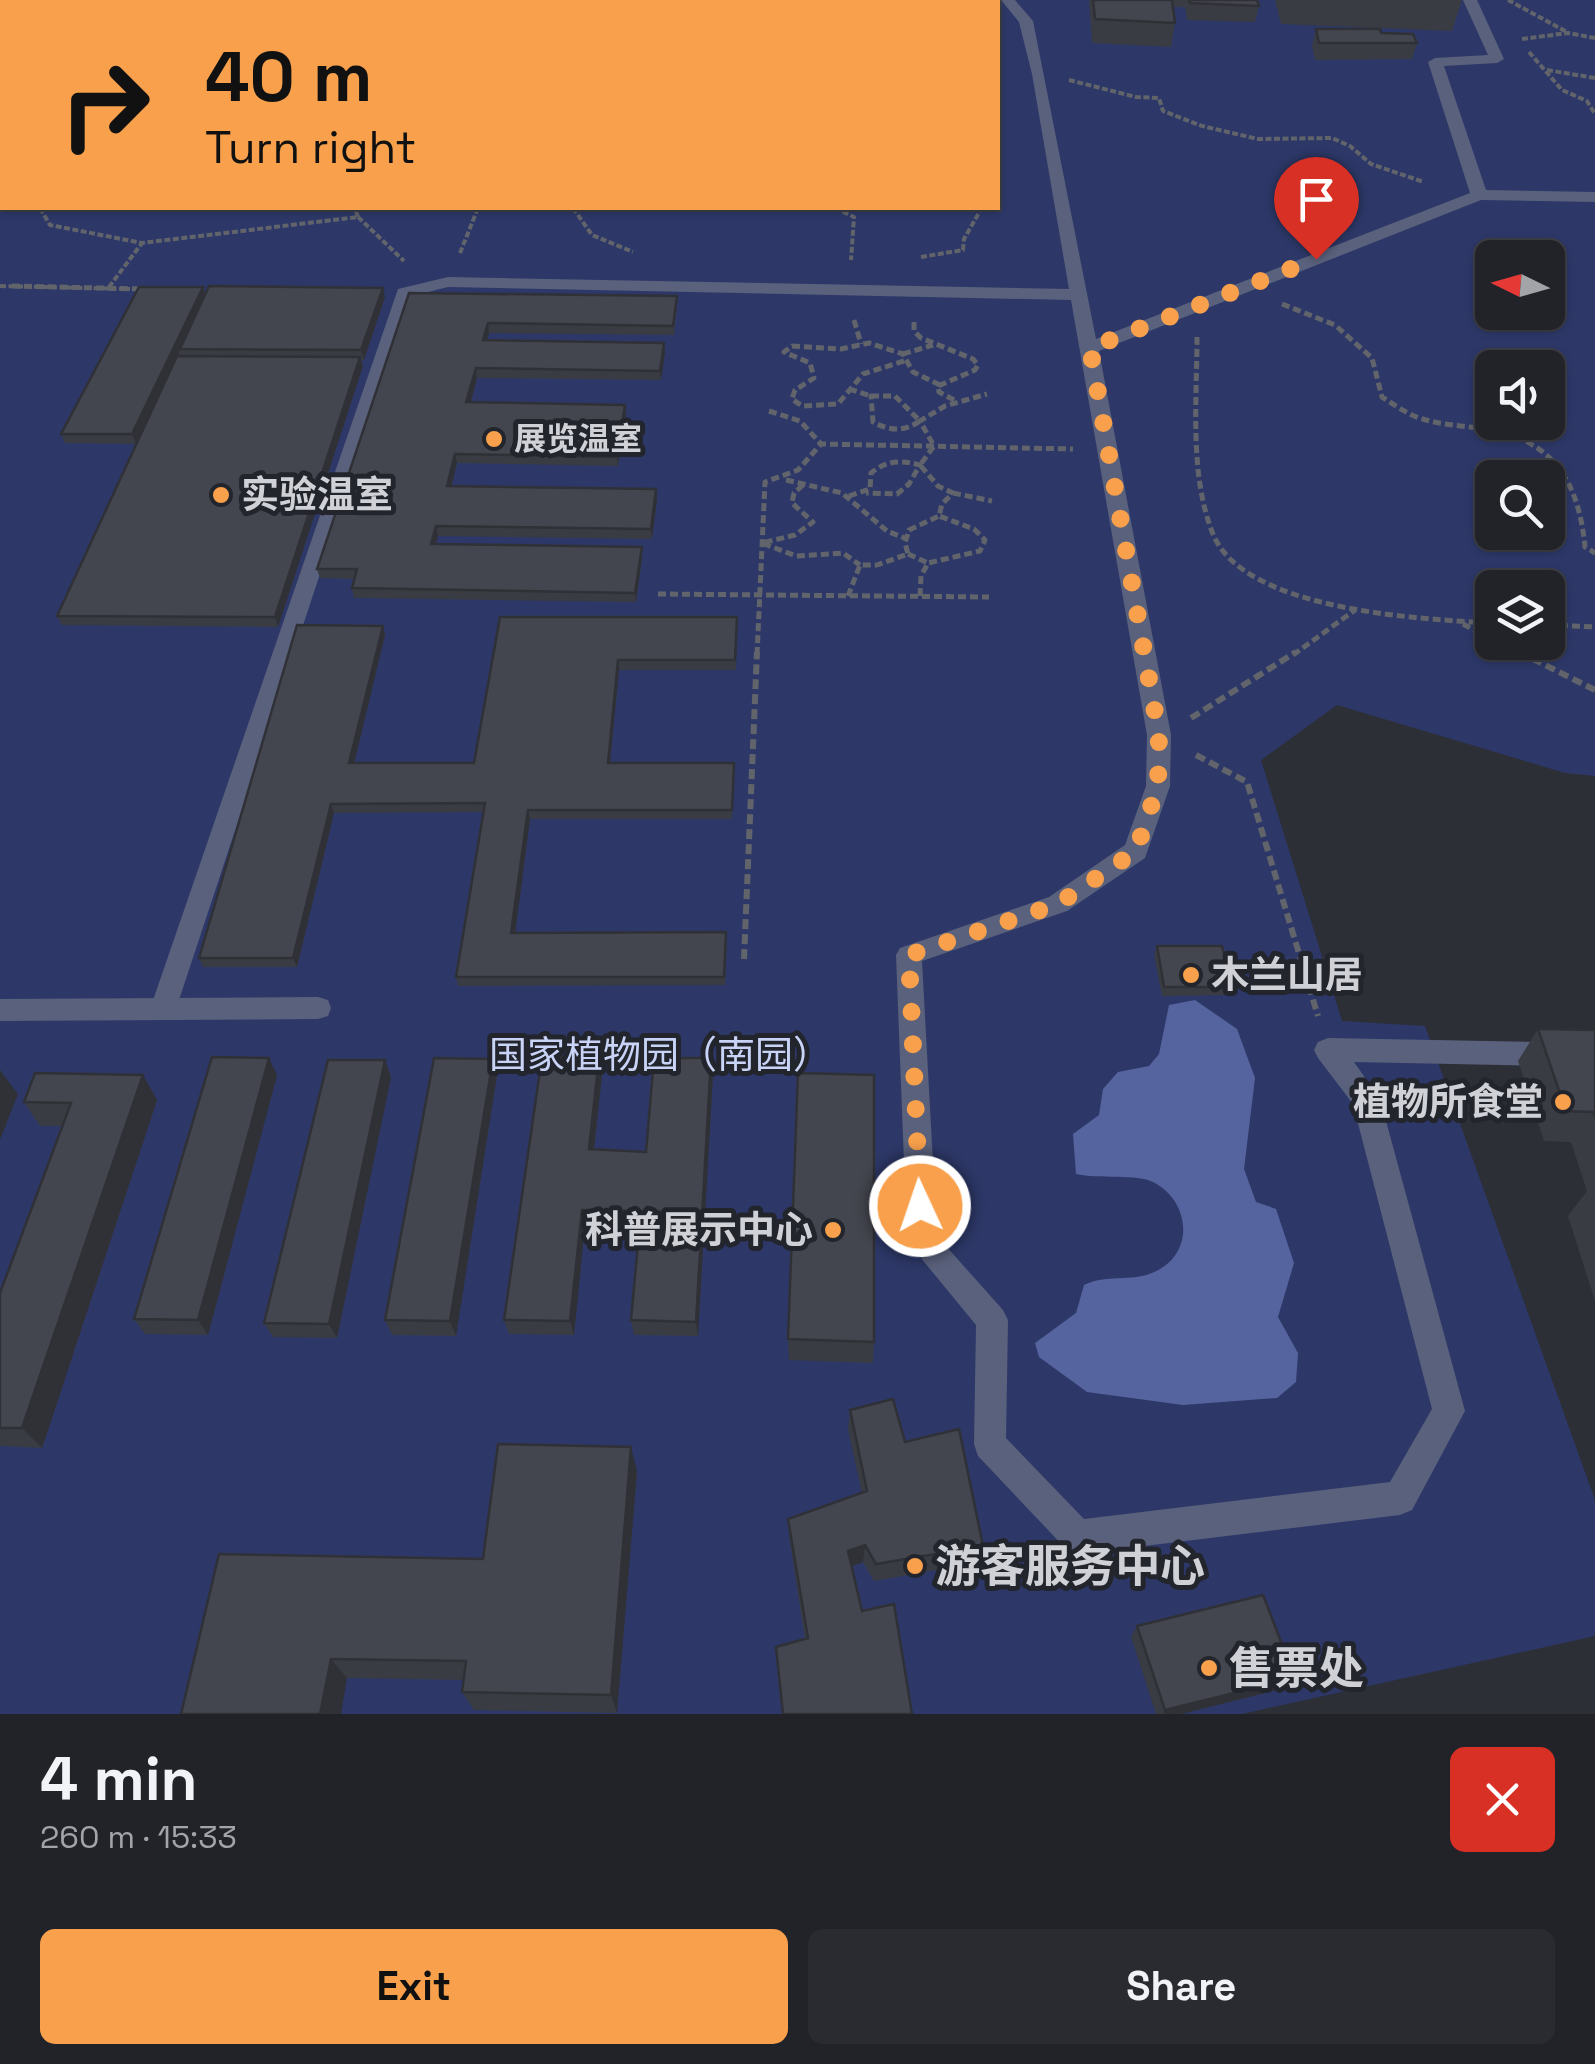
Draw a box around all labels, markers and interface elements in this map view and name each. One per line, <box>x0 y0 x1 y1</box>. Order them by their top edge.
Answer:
text: 40 m <box>205 32 372 121</box>
icon: right <box>40 40 170 170</box>
text: Turn right <box>205 119 416 176</box>
pin <box>1274 157 1359 260</box>
icon: arrive <box>1289 172 1344 227</box>
north arrow <box>1475 240 1565 330</box>
map controls <box>1475 240 1565 660</box>
button: sound <box>1475 350 1565 440</box>
place label: 展览温室 <box>514 419 642 459</box>
marker: 展览温室 <box>483 428 505 450</box>
button: search <box>1475 460 1565 550</box>
place label: 实验温室 <box>241 471 393 519</box>
marker: 实验温室 <box>210 484 232 506</box>
button: layers <box>1475 570 1565 660</box>
place label: 木兰山居 <box>1211 951 1363 999</box>
marker: 木兰山居 <box>1180 964 1202 986</box>
park label: 国家植物园（南园） <box>489 1031 831 1079</box>
place label: 植物所食堂 <box>1353 1078 1543 1126</box>
marker: 植物所食堂 <box>1552 1091 1574 1113</box>
position arrow <box>868 1154 972 1258</box>
place label: 科普展示中心 <box>585 1206 813 1254</box>
marker: 科普展示中心 <box>822 1219 844 1241</box>
place label: 游客服务中心 <box>935 1538 1205 1595</box>
marker: 游客服务中心 <box>904 1555 926 1577</box>
place label: 售票处 <box>1229 1640 1364 1697</box>
marker: 售票处 <box>1198 1657 1220 1679</box>
text: 4 min <box>40 1741 198 1818</box>
button: close <box>1450 1747 1555 1852</box>
text: 260 m · 15:33 <box>40 1817 237 1857</box>
button: Exit <box>40 1929 788 2044</box>
button: Share <box>808 1929 1555 2044</box>

